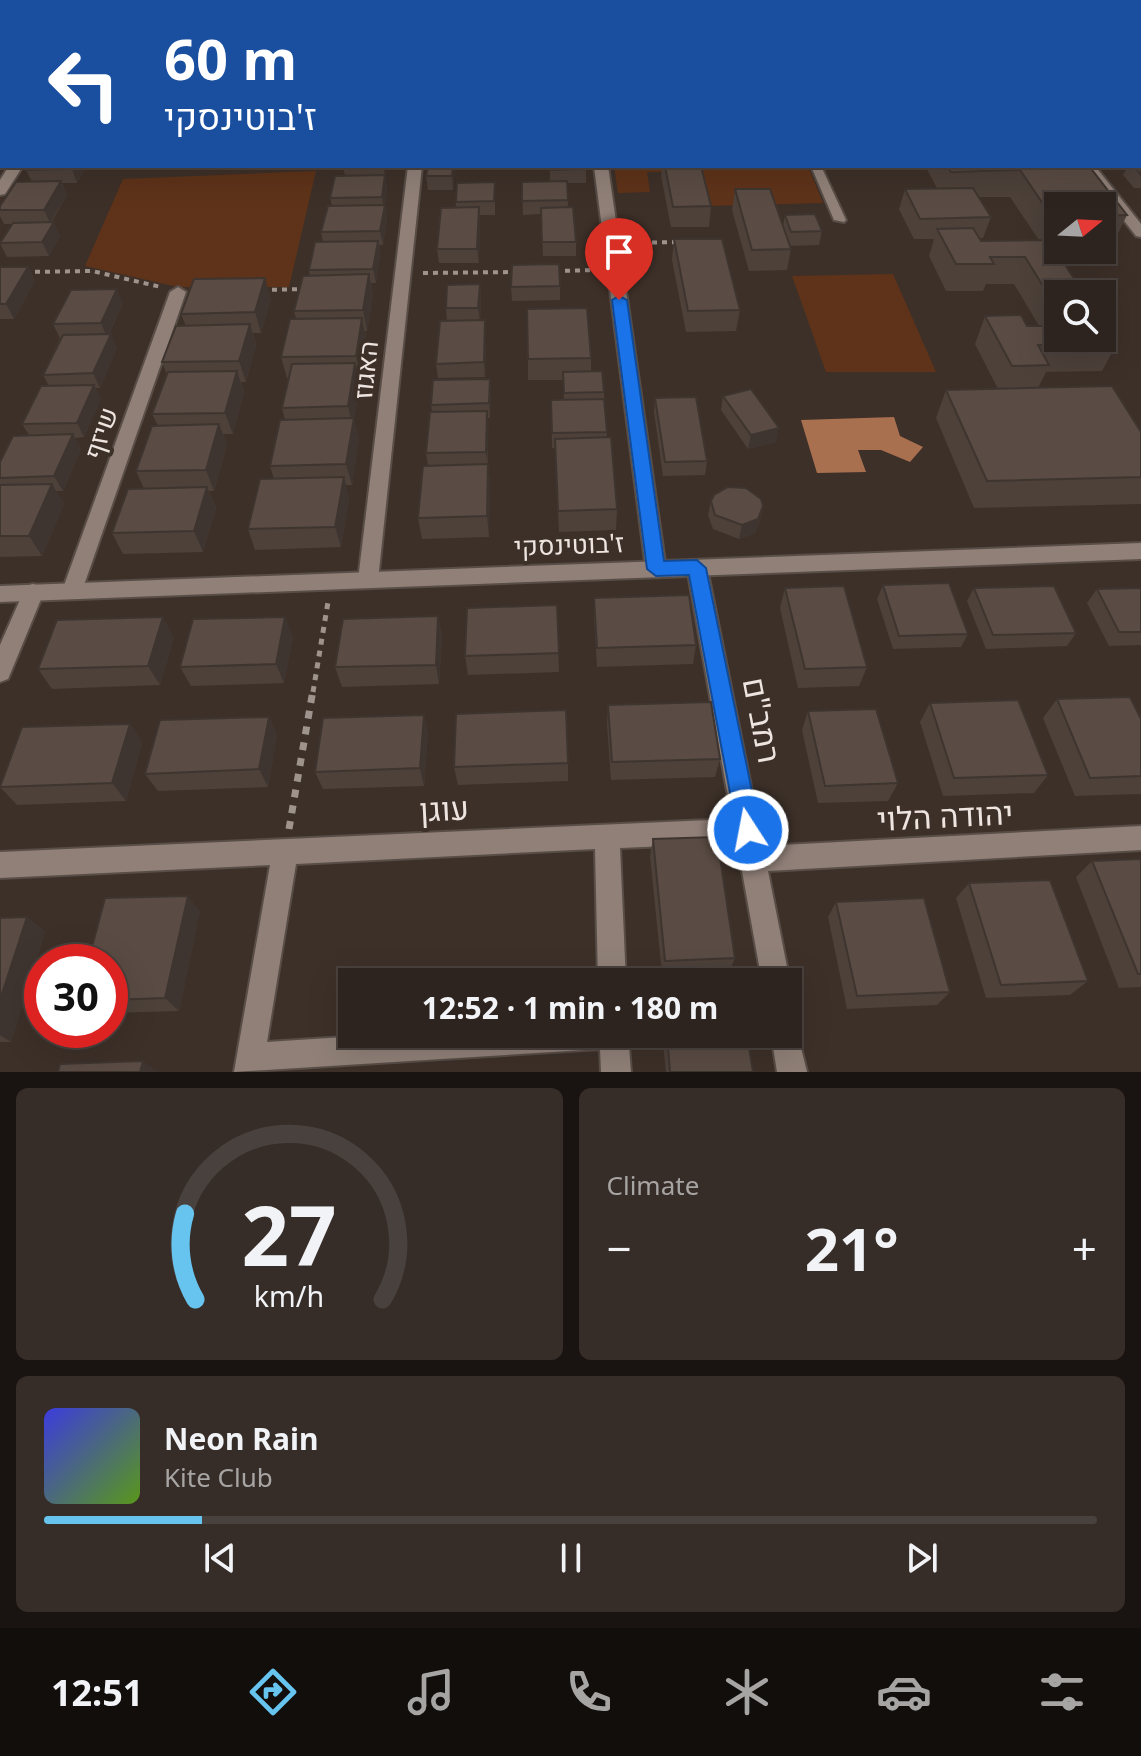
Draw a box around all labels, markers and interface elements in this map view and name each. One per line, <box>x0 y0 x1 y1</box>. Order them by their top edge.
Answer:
text: 60 m <box>164 20 297 96</box>
icon: left <box>32 32 136 136</box>
text: ז'בוטינסקי <box>164 92 317 141</box>
north arrow <box>1044 192 1116 264</box>
map controls <box>1044 192 1116 352</box>
pin <box>585 218 653 300</box>
icon: arrive <box>597 230 641 274</box>
button: search <box>1044 280 1116 352</box>
street label: האגוז <box>344 339 386 401</box>
street label: שיזף <box>74 402 126 464</box>
street label: ז'בוטינסקי <box>513 524 625 564</box>
street label: רמב"ם <box>734 674 792 766</box>
street label: עוגן <box>418 785 470 831</box>
position arrow <box>706 788 790 872</box>
street label: יהודה הלוי <box>876 790 1014 840</box>
speed limit sign: 30 <box>24 944 128 1048</box>
text: 12:52 · 1 min · 180 m <box>422 987 718 1028</box>
text: Climate <box>607 1167 699 1203</box>
text: 27 <box>242 1177 337 1290</box>
text: 21° <box>805 1207 899 1289</box>
text: − <box>607 1218 632 1278</box>
text: + <box>1072 1218 1097 1278</box>
text: km/h <box>254 1276 324 1315</box>
text: Neon Rain <box>164 1418 318 1459</box>
text: Kite Club <box>164 1459 273 1495</box>
icon: previous <box>198 1536 242 1580</box>
icon: pause <box>549 1536 593 1580</box>
icon: next <box>900 1536 944 1580</box>
icon: directions <box>245 1664 301 1720</box>
icon: music <box>403 1664 459 1720</box>
icon: phone <box>561 1664 617 1720</box>
icon: climate <box>719 1664 775 1720</box>
icon: car <box>876 1664 932 1720</box>
icon: filters <box>1034 1664 1090 1720</box>
text: 12:51 <box>51 1668 143 1717</box>

